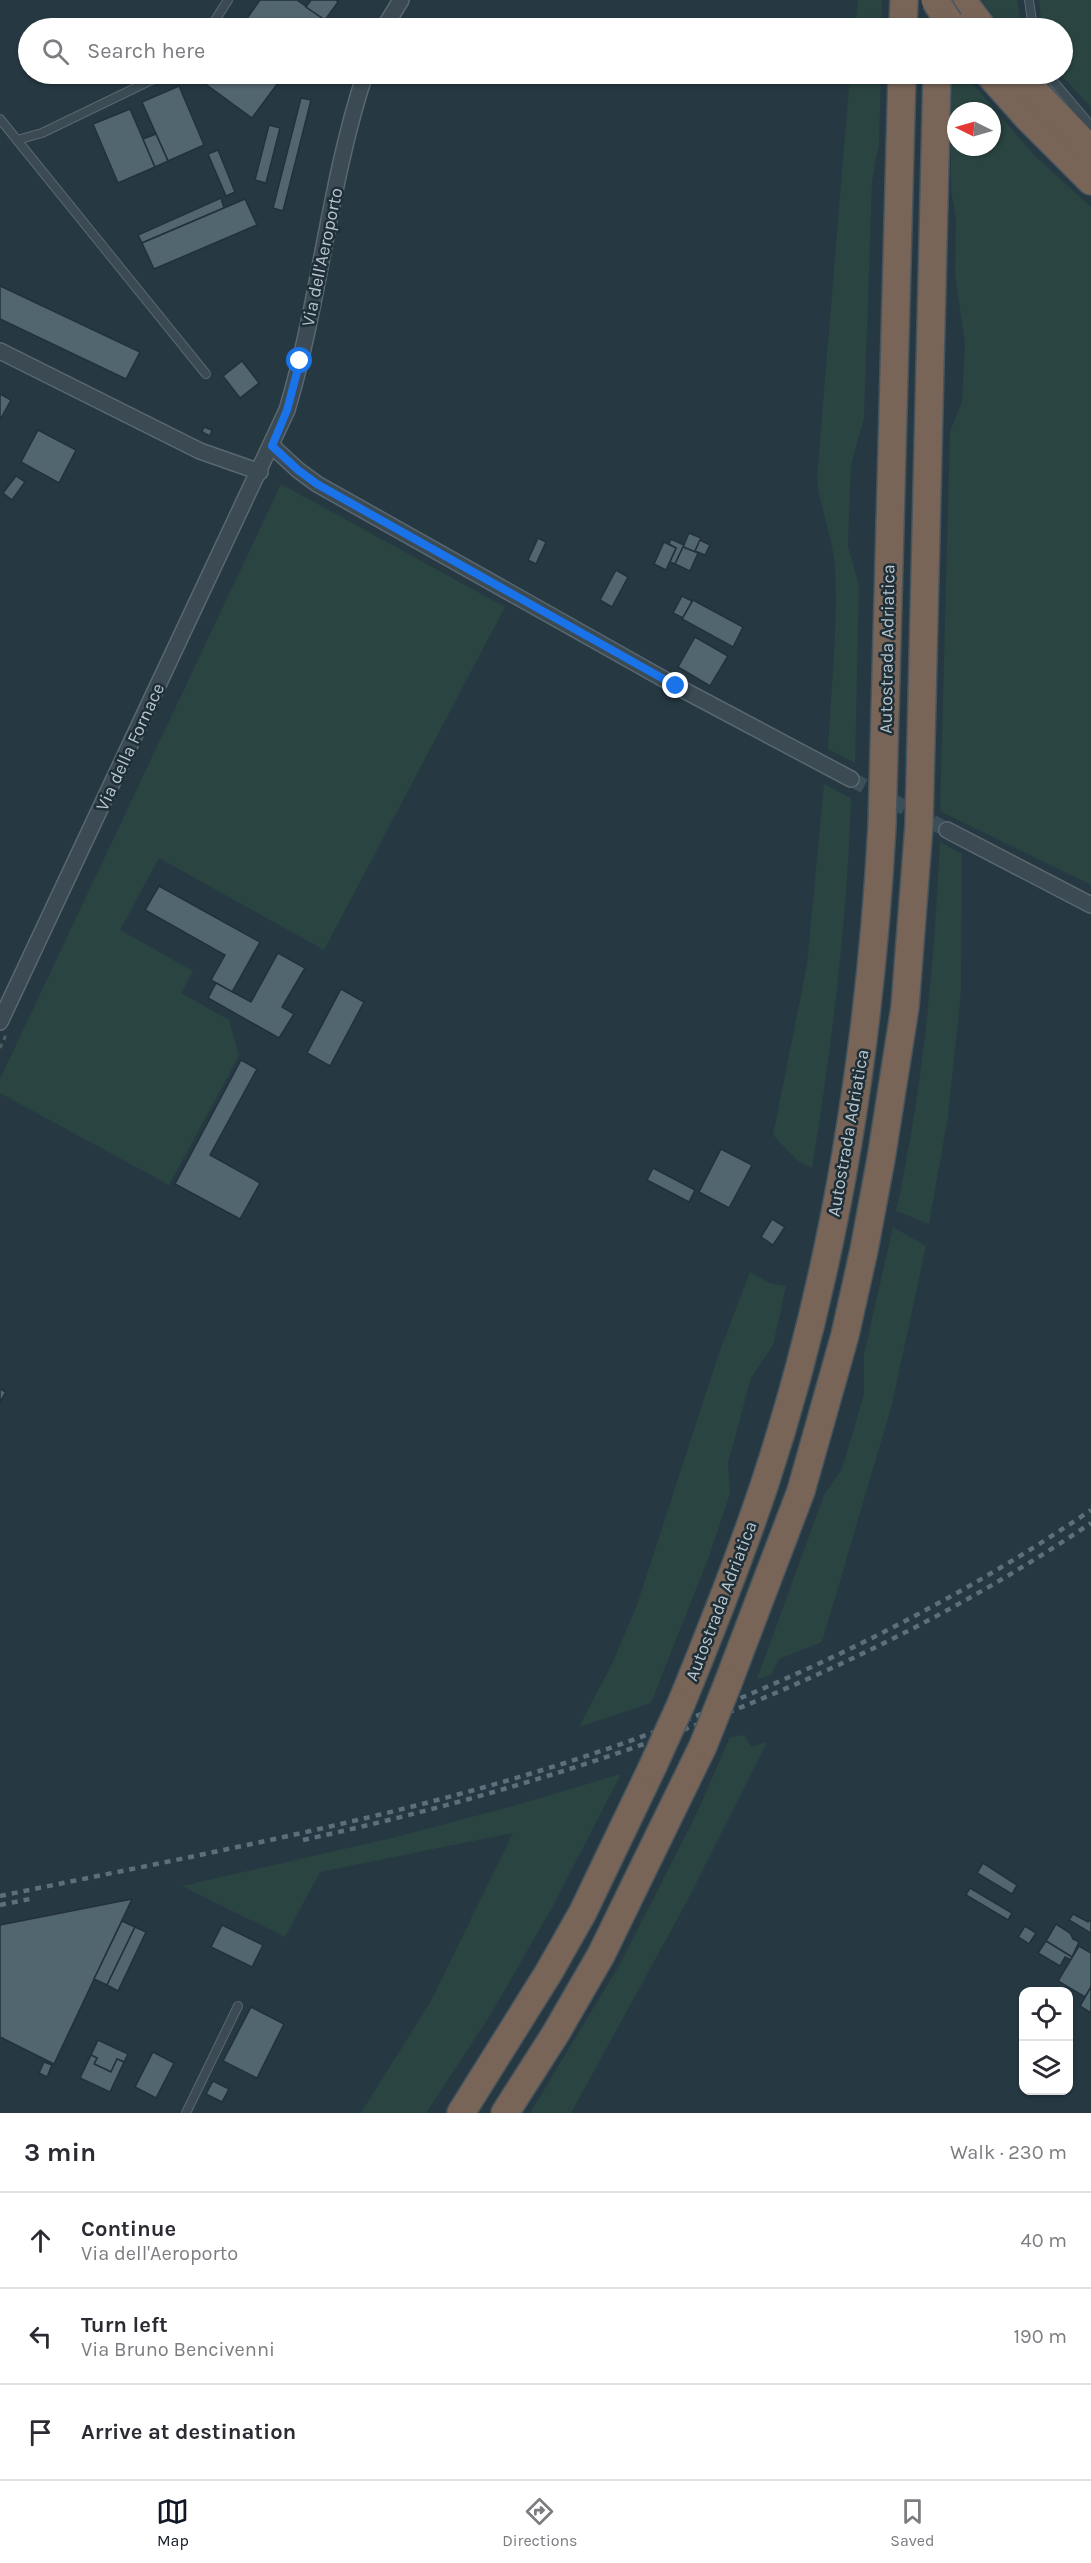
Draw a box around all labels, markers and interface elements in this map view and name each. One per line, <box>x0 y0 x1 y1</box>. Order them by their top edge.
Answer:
search box <box>18 18 1073 84</box>
icon: search <box>39 35 72 68</box>
text: Search here <box>87 38 205 64</box>
north arrow <box>947 102 1001 156</box>
street label: Via dell'Aeroporto <box>297 186 347 328</box>
route start <box>286 347 312 373</box>
street label: Autostrada Adriatica <box>875 564 899 734</box>
route end <box>662 672 688 698</box>
street label: Via della Fornace <box>91 680 169 814</box>
street label: Autostrada Adriatica <box>822 1048 874 1218</box>
street label: Autostrada Adriatica <box>680 1518 762 1684</box>
map controls <box>1019 1987 1073 2095</box>
button: locate <box>1019 1987 1073 2041</box>
button: layers <box>1019 2041 1073 2095</box>
text: 3 min <box>24 2137 96 2168</box>
text: Walk · 230 m <box>950 2141 1067 2164</box>
text: Continue <box>81 2216 176 2242</box>
icon: ahead <box>24 2224 57 2257</box>
text: 40 m <box>1021 2229 1067 2252</box>
text: Via dell'Aeroporto <box>81 2242 238 2265</box>
text: Turn left <box>81 2312 168 2338</box>
icon: left <box>24 2320 57 2353</box>
text: 190 m <box>1013 2325 1067 2348</box>
text: Via Bruno Bencivenni <box>81 2338 275 2361</box>
icon: arrive <box>24 2416 57 2449</box>
text: Arrive at destination <box>81 2419 296 2445</box>
tab: Map <box>156 2495 189 2550</box>
tab: Directions <box>502 2495 577 2550</box>
tab: Saved <box>890 2495 935 2550</box>

